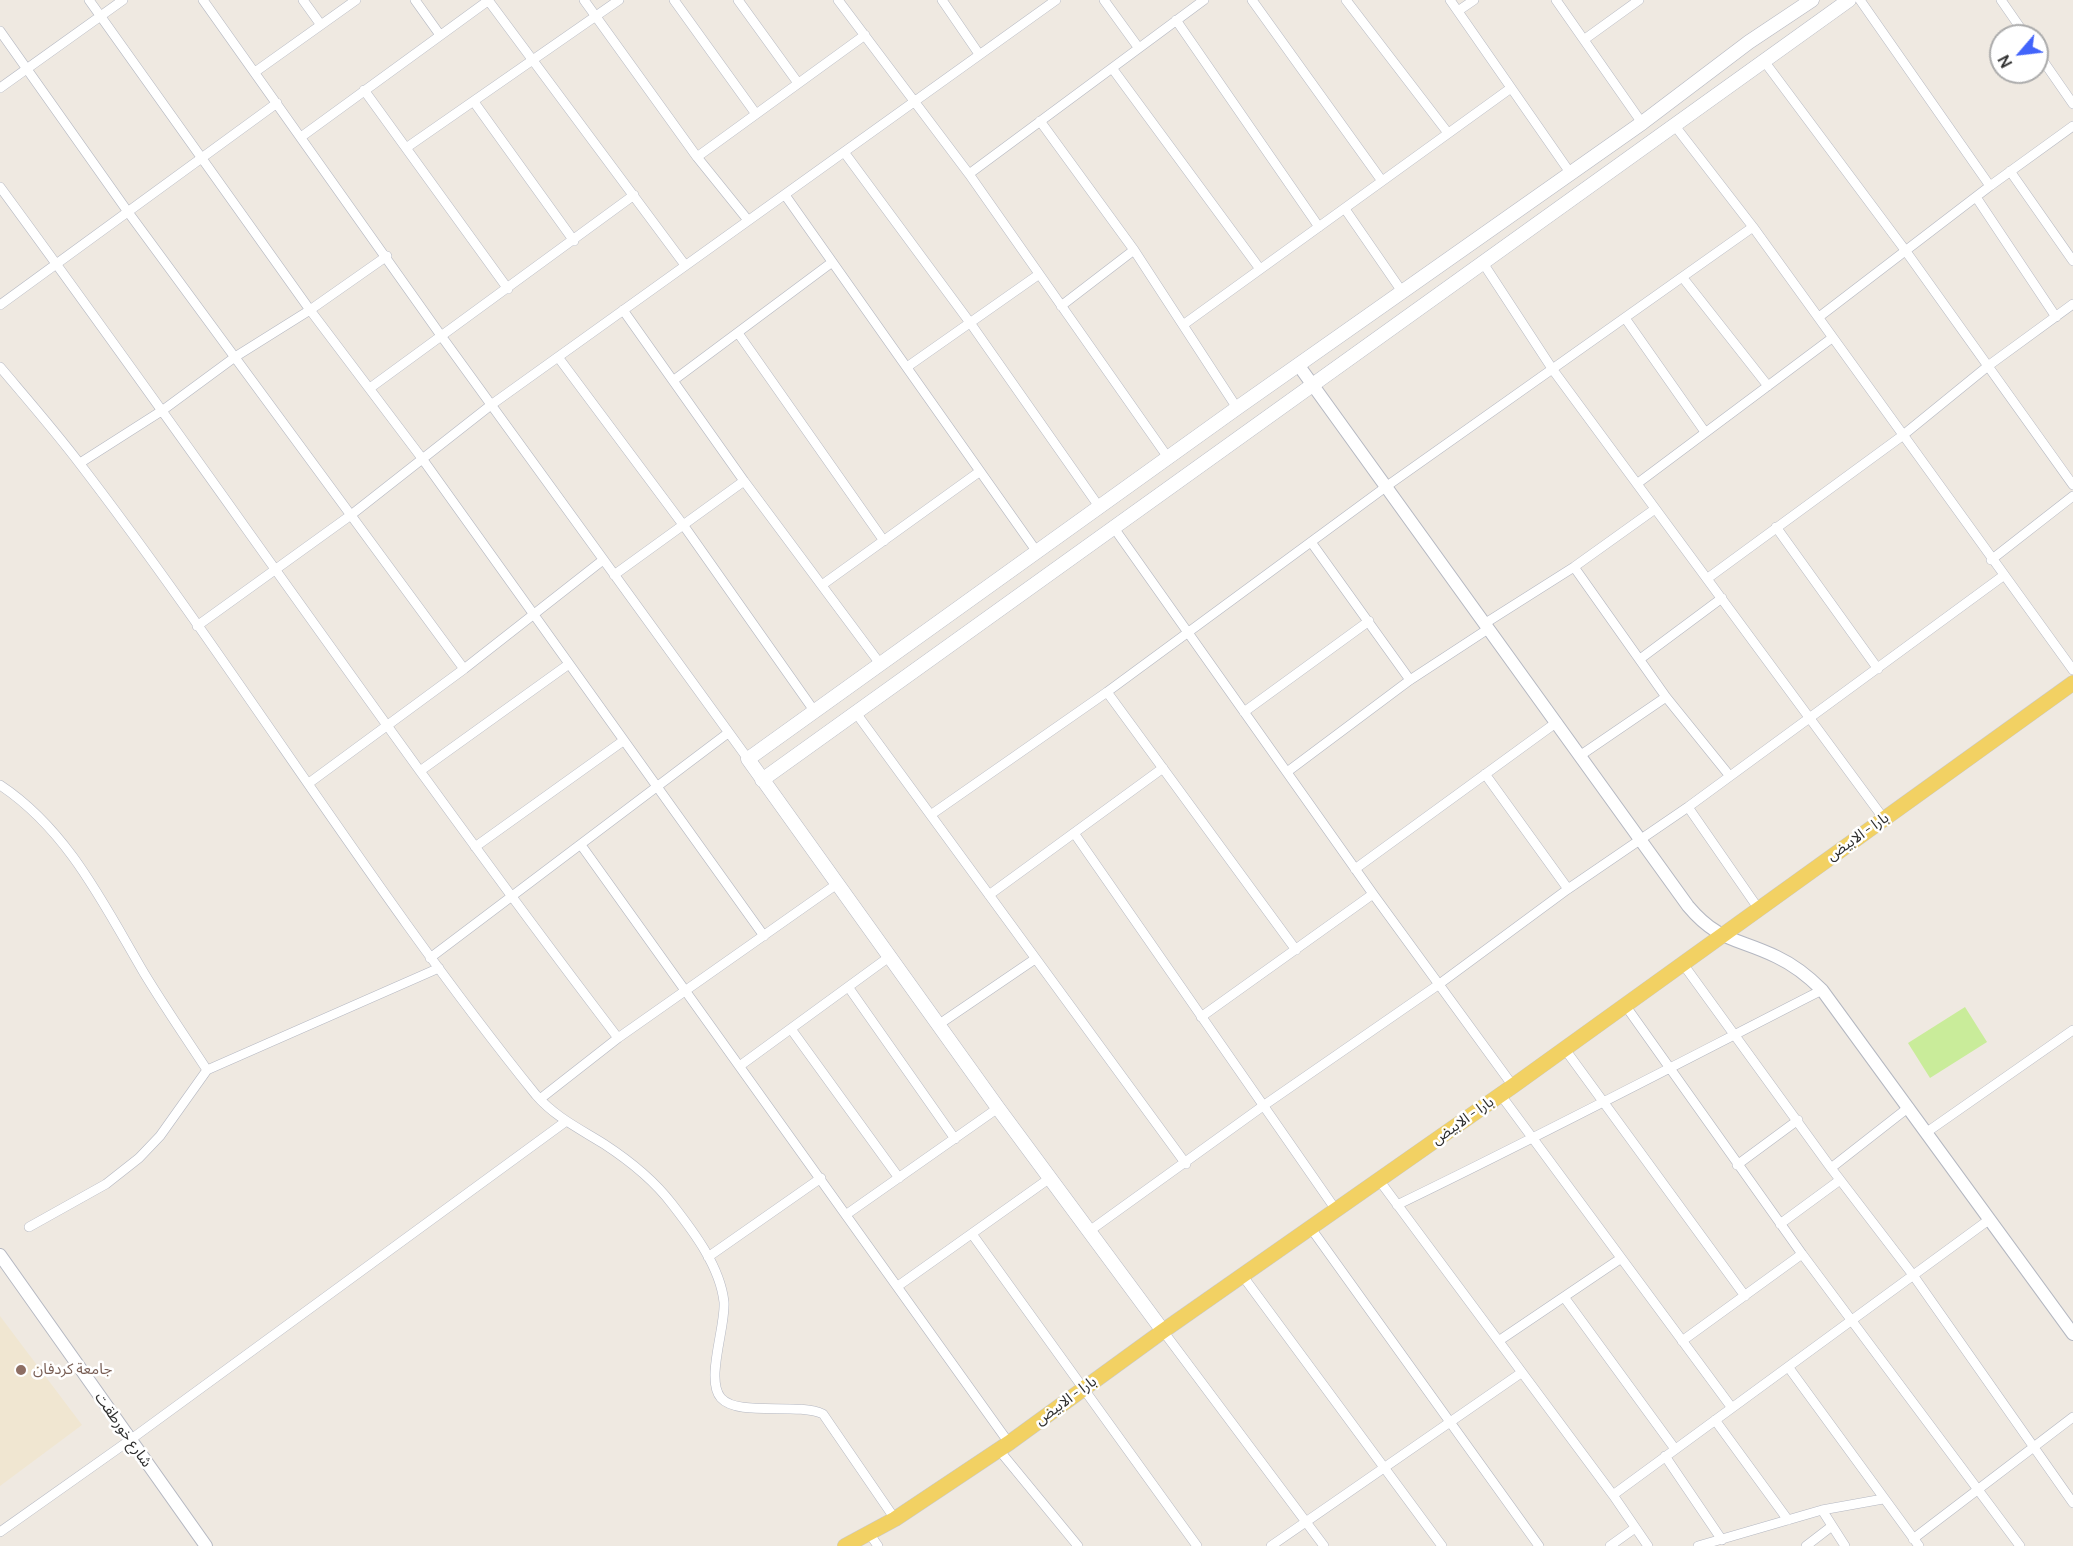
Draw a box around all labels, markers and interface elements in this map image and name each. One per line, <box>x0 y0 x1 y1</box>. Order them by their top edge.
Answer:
north arrow <box>1989 24 2049 84</box>
text: N <box>1992 51 2017 72</box>
street label: بارا - الابيض <box>1824 809 1892 865</box>
street label: بارا - الابيض <box>1429 1093 1497 1149</box>
place label: جامعة كردفان <box>33 1361 112 1379</box>
marker: جامعة كردفان <box>14 1363 28 1377</box>
street label: بارا - الابيض <box>1032 1373 1100 1429</box>
street label: شارع خورطقت <box>91 1389 155 1471</box>

